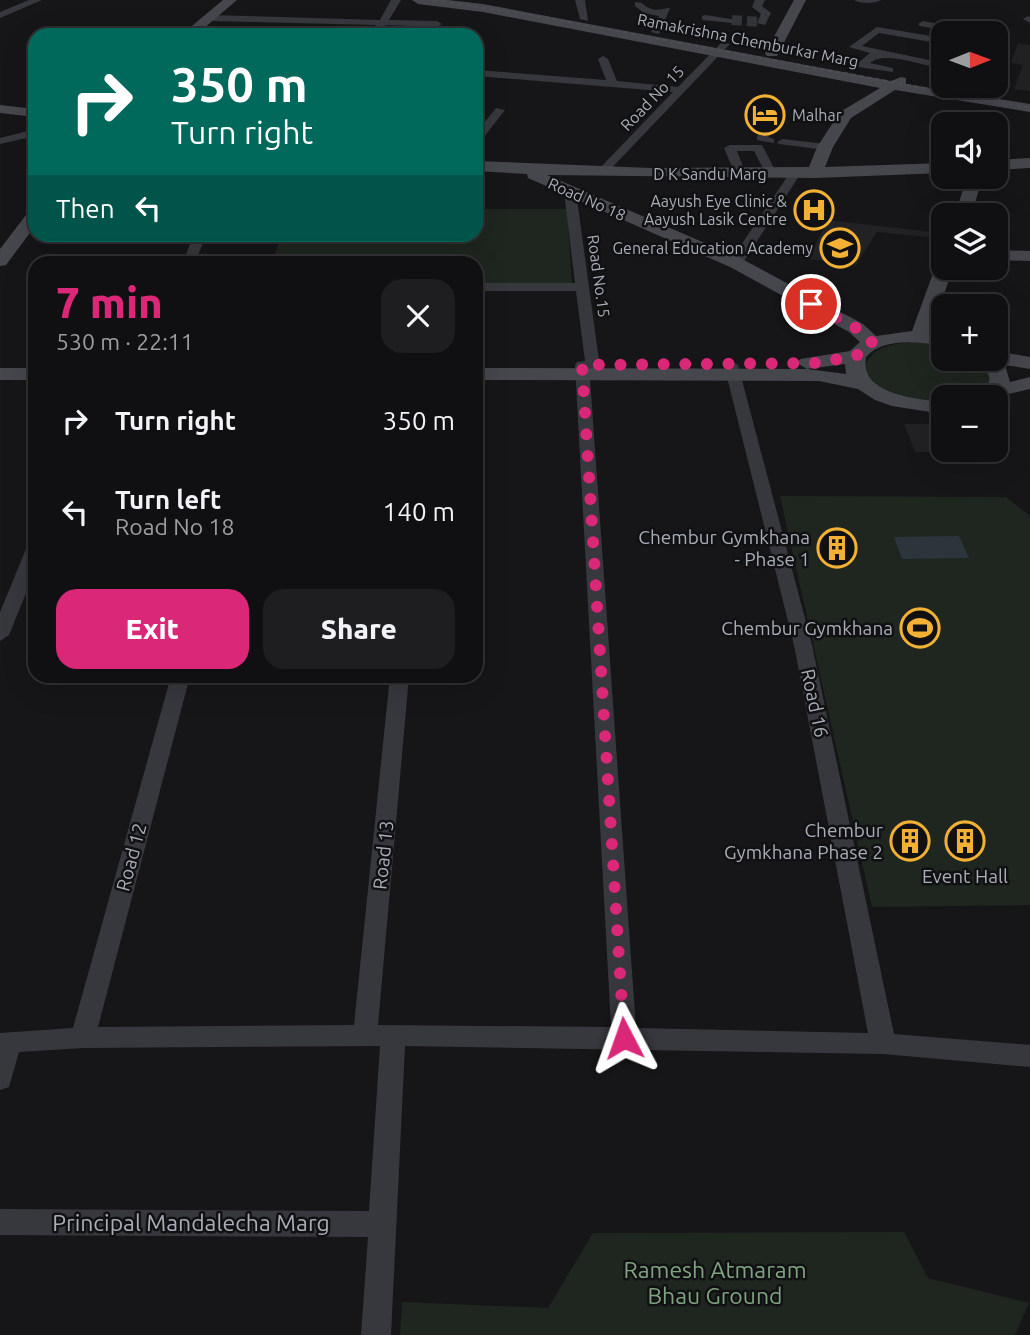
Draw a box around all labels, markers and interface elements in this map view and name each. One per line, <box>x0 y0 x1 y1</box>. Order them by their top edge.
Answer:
street label: Ramakrishna Chemburkar Marg <box>636 10 860 70</box>
north arrow <box>931 21 1008 98</box>
map controls <box>931 21 1008 462</box>
icon: right <box>56 56 147 147</box>
text: 350 m <box>171 56 308 111</box>
street label: Road No 15 <box>617 62 687 134</box>
hotel icon: Malhar <box>744 94 786 136</box>
place label: Malhar <box>792 106 842 124</box>
button: sound <box>931 112 1008 189</box>
text: Turn right <box>171 114 313 150</box>
street label: D K Sandu Marg <box>653 165 767 183</box>
street label: Road No 18 <box>545 174 629 224</box>
icon: left <box>129 189 167 227</box>
hospital icon: Aayush Eye Clinic & Aayush Lasik Centre <box>793 189 835 231</box>
place label: Aayush Eye Clinic & Aayush Lasik Centre <box>644 192 788 228</box>
text: Then <box>56 194 115 223</box>
button: layers <box>931 203 1008 280</box>
school or university icon: General Education Academy <box>819 227 861 269</box>
street label: Road No.15 <box>584 234 614 318</box>
place label: General Education Academy <box>612 239 813 257</box>
pin <box>781 274 841 334</box>
text: 7 min <box>56 279 163 326</box>
button: close <box>381 279 455 353</box>
icon: arrive <box>792 285 830 323</box>
button: + <box>931 294 1008 371</box>
text: 530 m · 22:11 <box>56 329 194 354</box>
button: − <box>931 385 1008 462</box>
icon: right <box>56 402 94 440</box>
text: Turn right <box>115 406 236 435</box>
text: 350 m <box>383 406 455 435</box>
text: Turn left <box>115 485 221 514</box>
icon: left <box>56 493 94 531</box>
text: 140 m <box>383 497 455 526</box>
text: Road No 18 <box>115 514 234 539</box>
place label: Chembur Gymkhana - Phase 1 <box>638 526 810 570</box>
building icon: Chembur Gymkhana - Phase 1 <box>816 527 858 569</box>
button: Exit <box>56 589 249 669</box>
button: Share <box>263 589 455 669</box>
sports icon: Chembur Gymkhana <box>899 607 941 649</box>
place label: Chembur Gymkhana <box>721 617 893 639</box>
street label: Road 16 <box>797 667 833 739</box>
street label: Road 13 <box>368 819 398 891</box>
place label: Chembur Gymkhana Phase 2 <box>724 819 883 863</box>
building icon: Chembur Gymkhana Phase 2 <box>889 820 931 862</box>
building icon: Event Hall <box>944 820 986 862</box>
street label: Road 12 <box>111 821 151 893</box>
place label: Event Hall <box>922 865 1008 887</box>
position arrow <box>587 1001 661 1075</box>
street label: Principal Mandalecha Marg <box>52 1210 330 1235</box>
park label: Ramesh Atmaram Bhau Ground <box>623 1257 807 1308</box>

